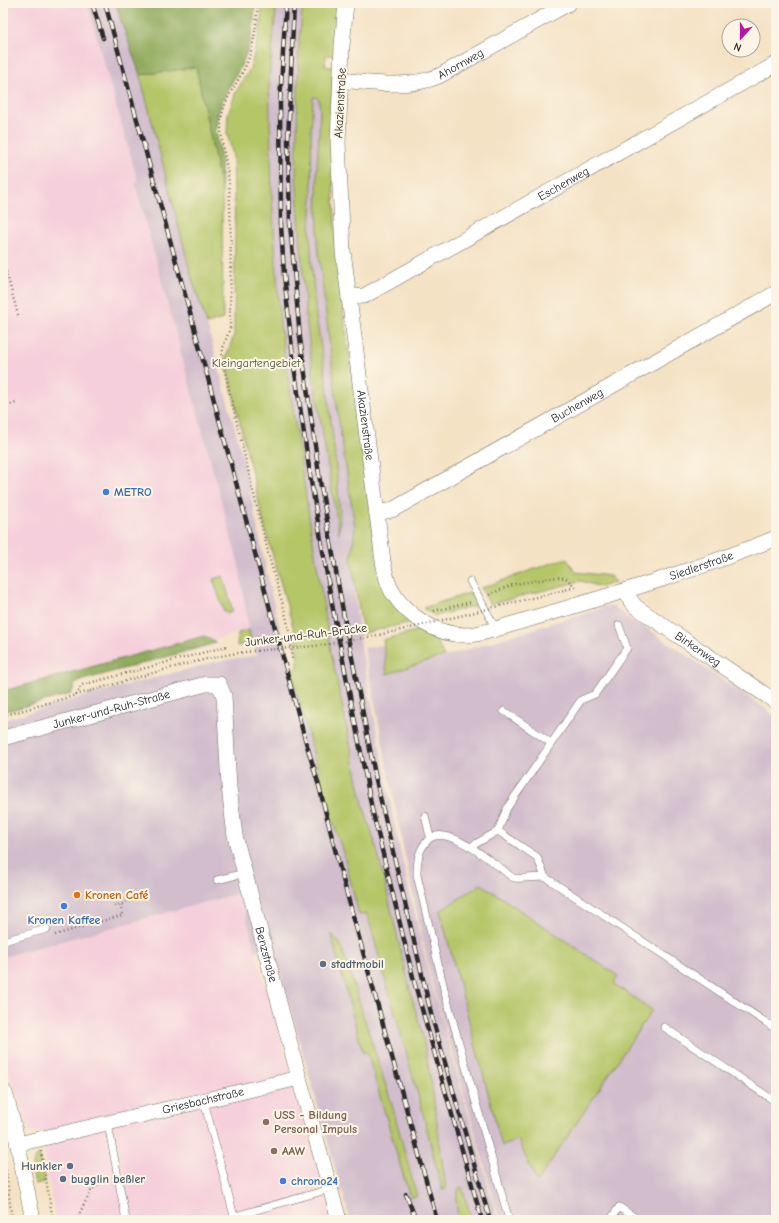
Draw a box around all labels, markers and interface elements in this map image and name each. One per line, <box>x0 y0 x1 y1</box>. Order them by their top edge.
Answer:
north arrow <box>721 18 761 58</box>
text: N <box>732 40 743 54</box>
street label: Ahornweg <box>435 45 486 82</box>
street label: Akazienstraße <box>331 67 349 139</box>
street label: Eschenweg <box>535 164 592 204</box>
park label: Kleingartengebiet <box>212 356 301 370</box>
street label: Buchenweg <box>549 385 606 426</box>
street label: Akazienstraße <box>354 389 377 461</box>
place label: METRO <box>114 485 152 499</box>
marker: METRO <box>101 487 111 497</box>
street label: Siedlerstraße <box>668 548 735 583</box>
street label: Junker-und-Ruh-Brücke <box>244 621 368 649</box>
street label: Birkenweg <box>672 629 724 670</box>
street label: Junker-und-Ruh-Straße <box>51 687 171 731</box>
place label: Kronen Café <box>85 888 149 902</box>
marker: Kronen Café <box>72 890 82 900</box>
marker: Kronen Kaffee <box>59 901 69 911</box>
place label: Kronen Kaffee <box>28 913 101 927</box>
street label: Benzstraße <box>252 925 280 984</box>
place label: stadtmobil <box>331 957 384 971</box>
marker: stadtmobil <box>318 959 328 969</box>
street label: Griesbachstraße <box>161 1084 245 1117</box>
place label: USS - Bildung Personal Impuls <box>274 1108 357 1136</box>
marker: USS - Bildung Personal Impuls <box>261 1117 271 1127</box>
place label: AAW <box>282 1144 306 1158</box>
marker: AAW <box>269 1146 279 1156</box>
place label: Hunkler <box>21 1159 62 1173</box>
marker: Hunkler <box>65 1161 75 1171</box>
place label: bugglin beßler <box>71 1172 145 1186</box>
marker: bugglin beßler <box>58 1174 68 1184</box>
place label: chrono24 <box>291 1174 338 1188</box>
marker: chrono24 <box>278 1176 288 1186</box>

